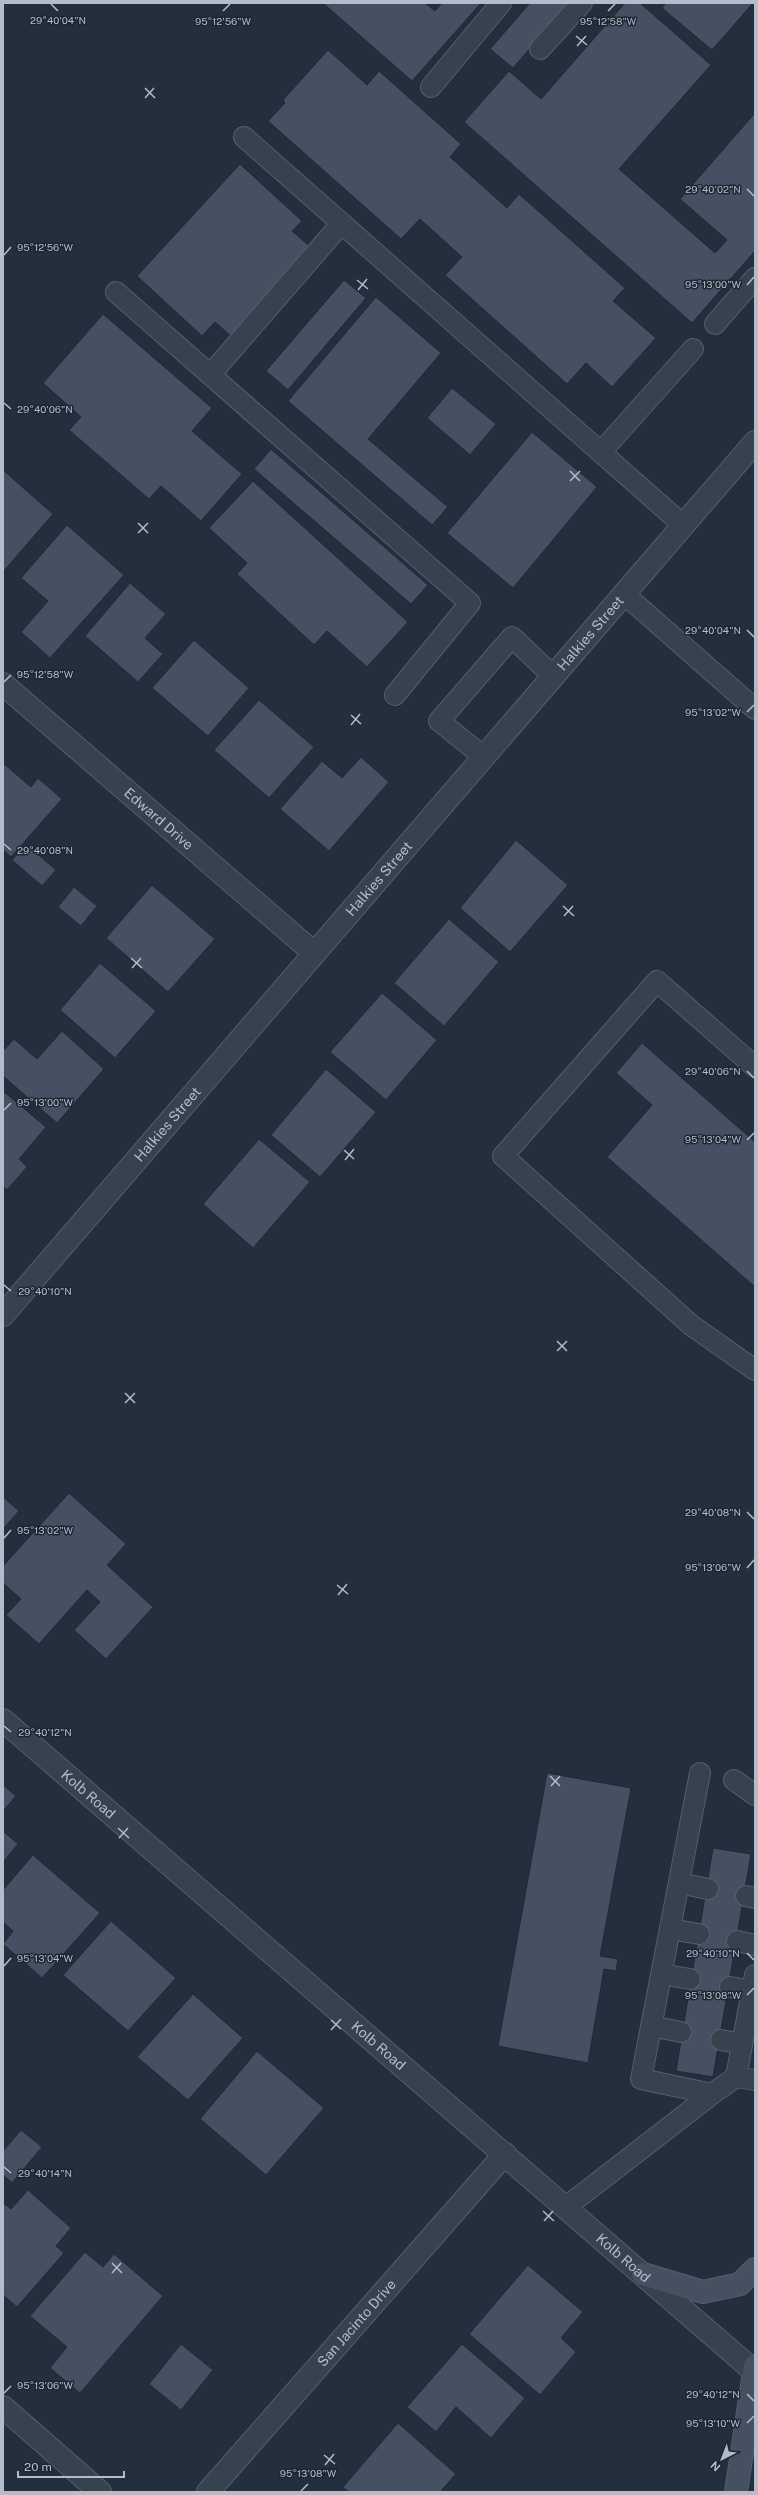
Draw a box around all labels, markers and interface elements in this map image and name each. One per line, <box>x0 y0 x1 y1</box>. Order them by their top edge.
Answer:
text: 29°40'04"N <box>30 14 86 26</box>
text: 95°12'56"W <box>195 15 252 27</box>
text: 95°12'58"W <box>580 15 637 27</box>
text: 29°40'02"N <box>685 183 741 195</box>
text: 95°12'56"W <box>17 241 74 253</box>
text: 95°13'00"W <box>685 278 742 290</box>
text: 29°40'06"N <box>17 403 73 415</box>
street label: Halkies Street <box>554 593 627 674</box>
text: 29°40'04"N <box>685 624 741 636</box>
text: 95°12'58"W <box>17 668 74 680</box>
text: 95°13'02"W <box>685 706 741 718</box>
street label: Edward Drive <box>121 785 197 853</box>
street label: Halkies Street <box>342 838 415 919</box>
text: 29°40'08"N <box>17 844 73 856</box>
text: 29°40'06"N <box>685 1065 741 1077</box>
street label: Halkies Street <box>131 1084 204 1165</box>
text: 95°13'00"W <box>17 1096 74 1108</box>
text: 95°13'04"W <box>685 1133 742 1145</box>
text: 29°40'10"N <box>18 1285 72 1297</box>
text: 29°40'08"N <box>685 1506 741 1518</box>
text: 95°13'02"W <box>17 1524 73 1536</box>
text: 95°13'06"W <box>685 1561 742 1573</box>
text: 29°40'12"N <box>18 1726 72 1738</box>
street label: Kolb Road <box>58 1766 119 1822</box>
text: 29°40'10"N <box>686 1947 740 1959</box>
text: 95°13'04"W <box>17 1952 74 1964</box>
text: 95°13'08"W <box>685 1989 742 2001</box>
street label: Kolb Road <box>348 2018 409 2073</box>
text: 29°40'14"N <box>18 2167 72 2179</box>
street label: Kolb Road <box>593 2230 654 2286</box>
street label: San Jacinto Drive <box>314 2276 399 2370</box>
text: 95°13'06"W <box>17 2379 74 2391</box>
text: 29°40'12"N <box>686 2388 740 2400</box>
text: 95°13'10"W <box>686 2417 741 2429</box>
north arrow <box>702 2439 742 2479</box>
scale bar <box>18 2453 124 2479</box>
text: N <box>708 2459 723 2474</box>
text: 20 m <box>24 2460 52 2474</box>
text: 95°13'08"W <box>280 2467 337 2479</box>

